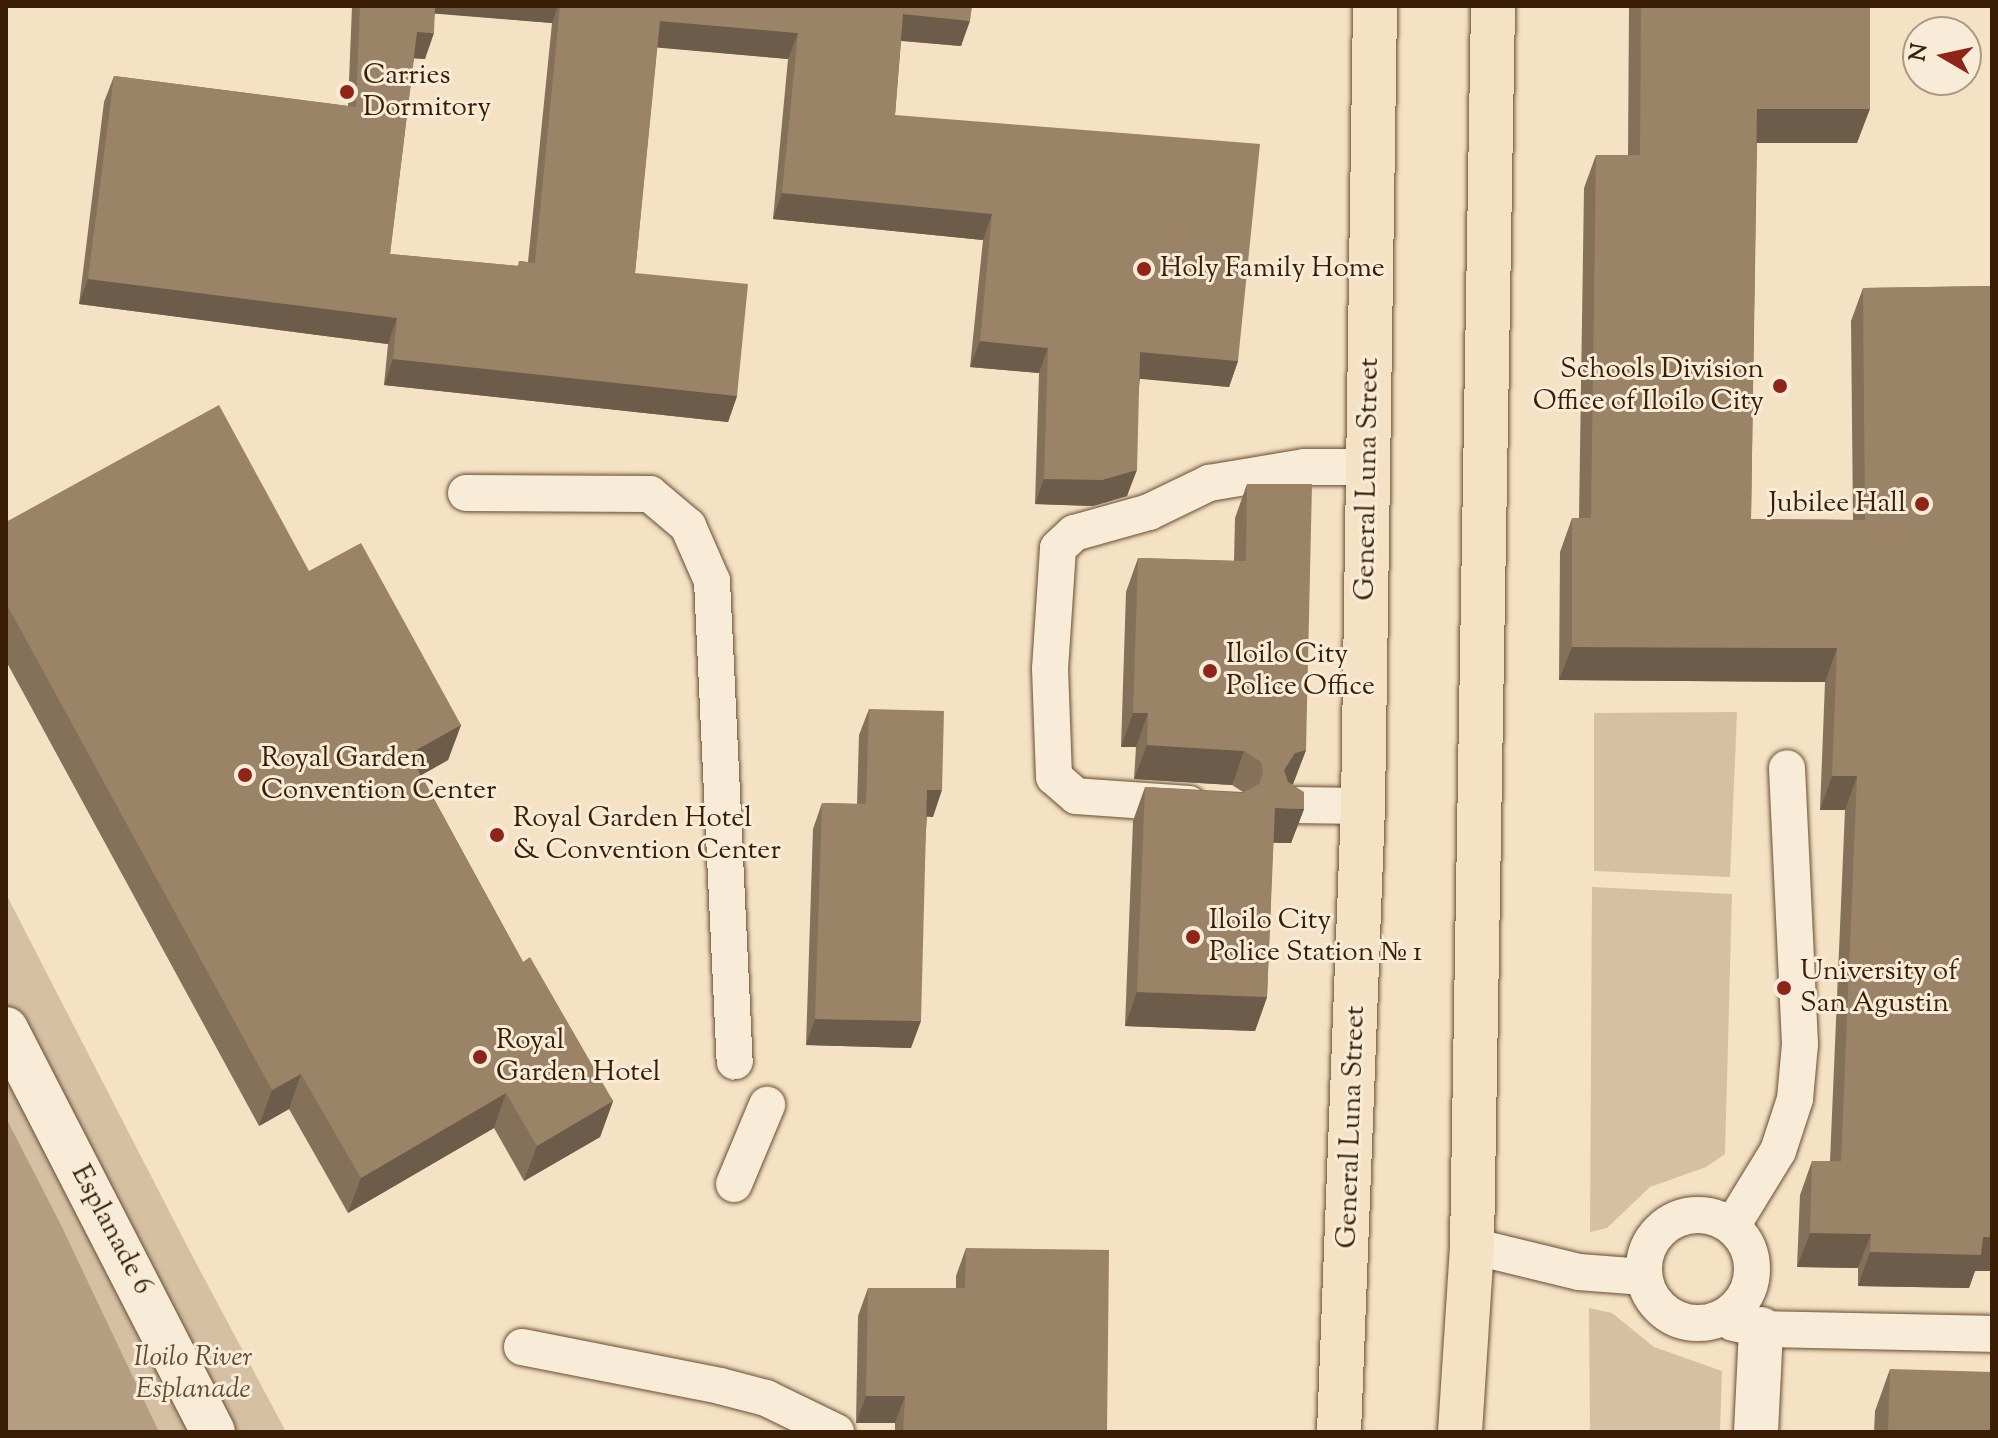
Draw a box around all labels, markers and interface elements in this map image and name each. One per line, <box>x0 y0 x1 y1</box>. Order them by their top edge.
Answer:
north arrow <box>1902 16 1982 96</box>
text: N <box>1903 41 1937 64</box>
place label: Carries Dormitory <box>363 59 491 125</box>
marker: Carries Dormitory <box>338 83 356 101</box>
place label: Holy Family Home <box>1160 252 1385 286</box>
marker: Holy Family Home <box>1135 260 1153 278</box>
place label: Schools Division Office of Iloilo City <box>1533 353 1764 419</box>
street label: General Luna Street <box>1349 357 1387 601</box>
marker: Schools Division Office of Iloilo City <box>1771 377 1789 395</box>
place label: Jubilee Hall <box>1768 487 1906 521</box>
marker: Jubilee Hall <box>1913 495 1931 513</box>
place label: Iloilo City Police Office <box>1226 638 1375 704</box>
marker: Iloilo City Police Office <box>1201 662 1219 680</box>
place label: Royal Garden Convention Center <box>261 742 496 808</box>
marker: Royal Garden Convention Center <box>236 766 254 784</box>
place label: Royal Garden Hotel & Convention Center <box>513 802 781 868</box>
marker: Royal Garden Hotel & Convention Center <box>488 826 506 844</box>
place label: Iloilo City Police Station № 1 <box>1209 904 1422 970</box>
marker: Iloilo City Police Station № 1 <box>1184 928 1202 946</box>
place label: University of San Agustin <box>1800 955 1958 1021</box>
marker: University of San Agustin <box>1775 979 1793 997</box>
street label: General Luna Street <box>1331 1005 1373 1249</box>
place label: Royal Garden Hotel <box>496 1024 661 1090</box>
marker: Royal Garden Hotel <box>471 1048 489 1066</box>
street label: Esplanade 6 <box>63 1160 159 1300</box>
park label: Iloilo River Esplanade <box>134 1341 252 1407</box>

